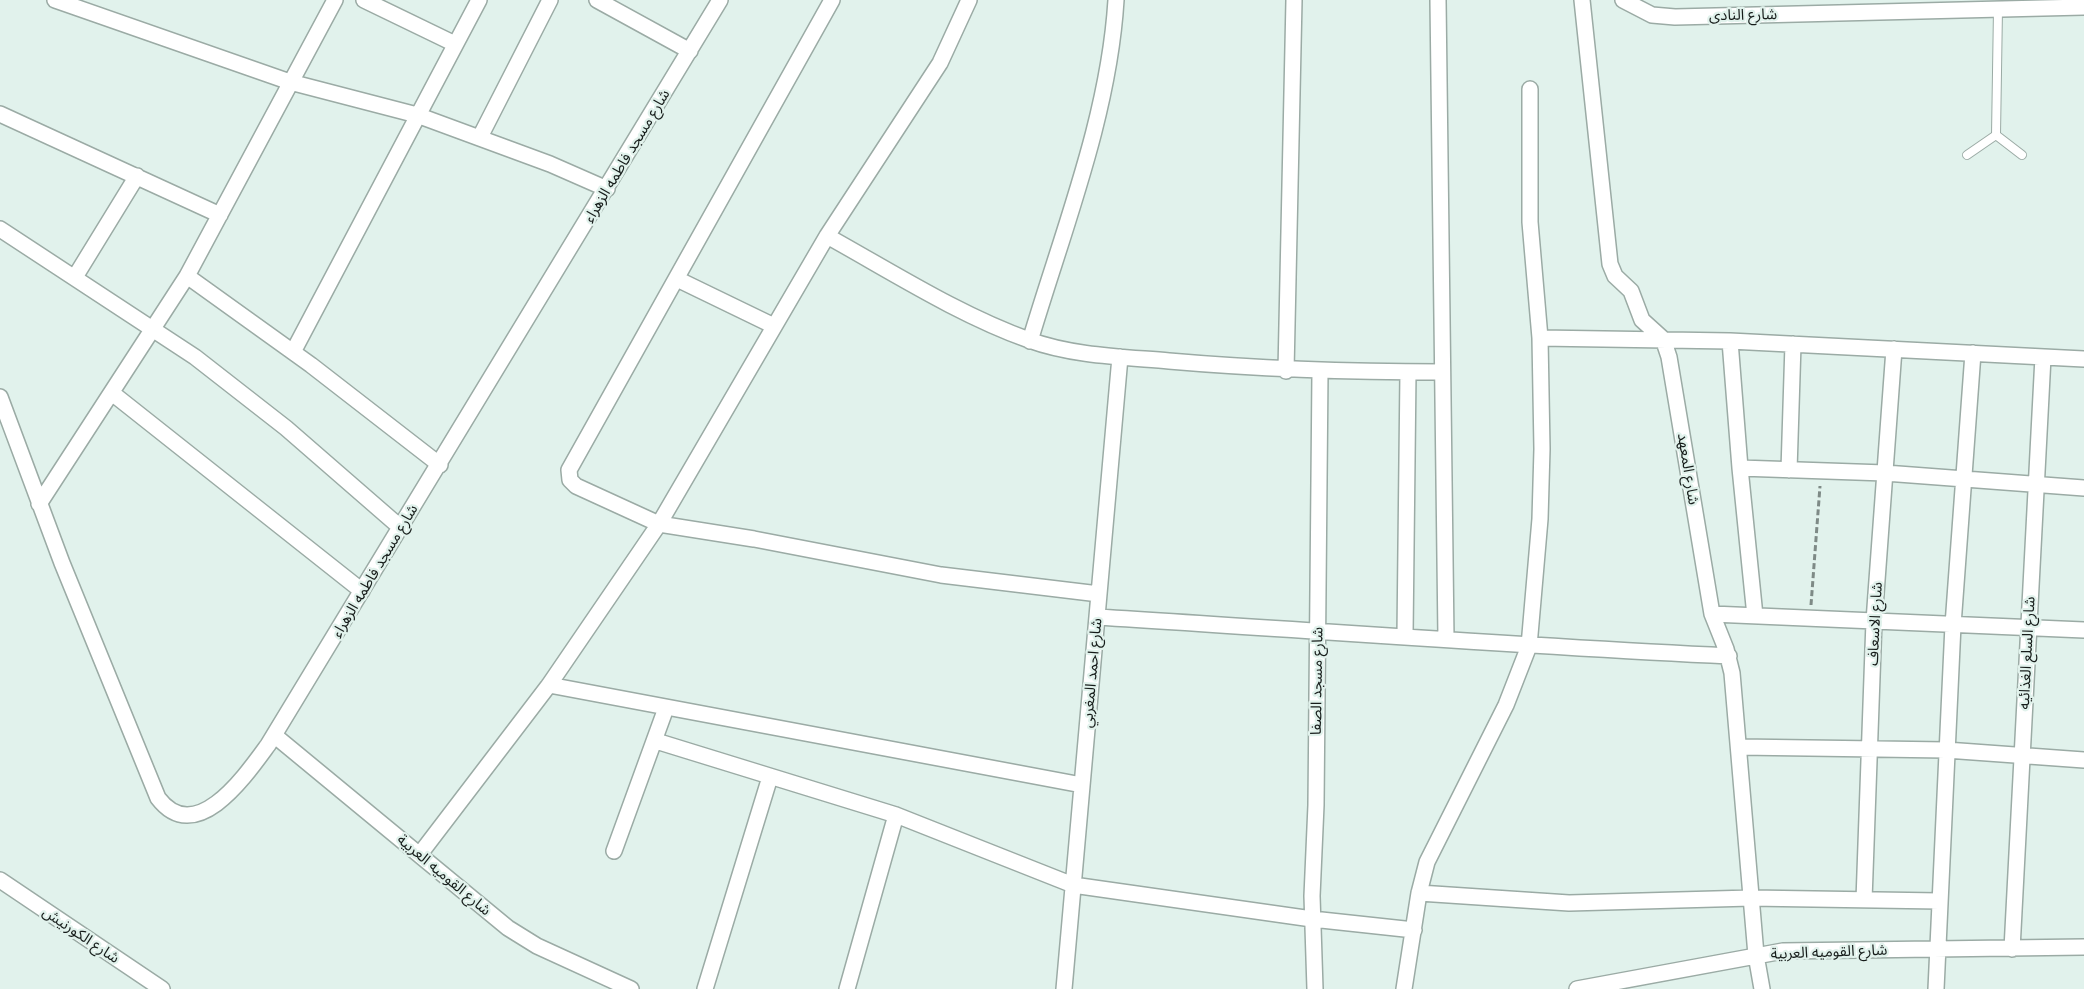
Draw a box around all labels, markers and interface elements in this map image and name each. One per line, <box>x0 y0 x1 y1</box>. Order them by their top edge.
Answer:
street label: شارع النادى <box>1709 5 1777 25</box>
street label: شارع مسجد فاطمه الزهراء <box>580 86 674 226</box>
street label: شارع المعهد <box>1673 432 1703 506</box>
street label: شارع مسجد فاطمه الزهراء <box>328 501 422 641</box>
street label: شارع الاسعاف <box>1864 582 1886 666</box>
street label: شارع السلع الغذائيه <box>2015 596 2039 710</box>
street label: شارع احمد المغربي <box>1078 617 1106 729</box>
street label: شارع مسجد الصفا <box>1307 627 1327 735</box>
street label: شارع القوميه العربية <box>393 831 495 919</box>
street label: شارع الكورنيش <box>39 903 123 967</box>
street label: شارع القوميه العربية <box>1770 941 1888 963</box>

